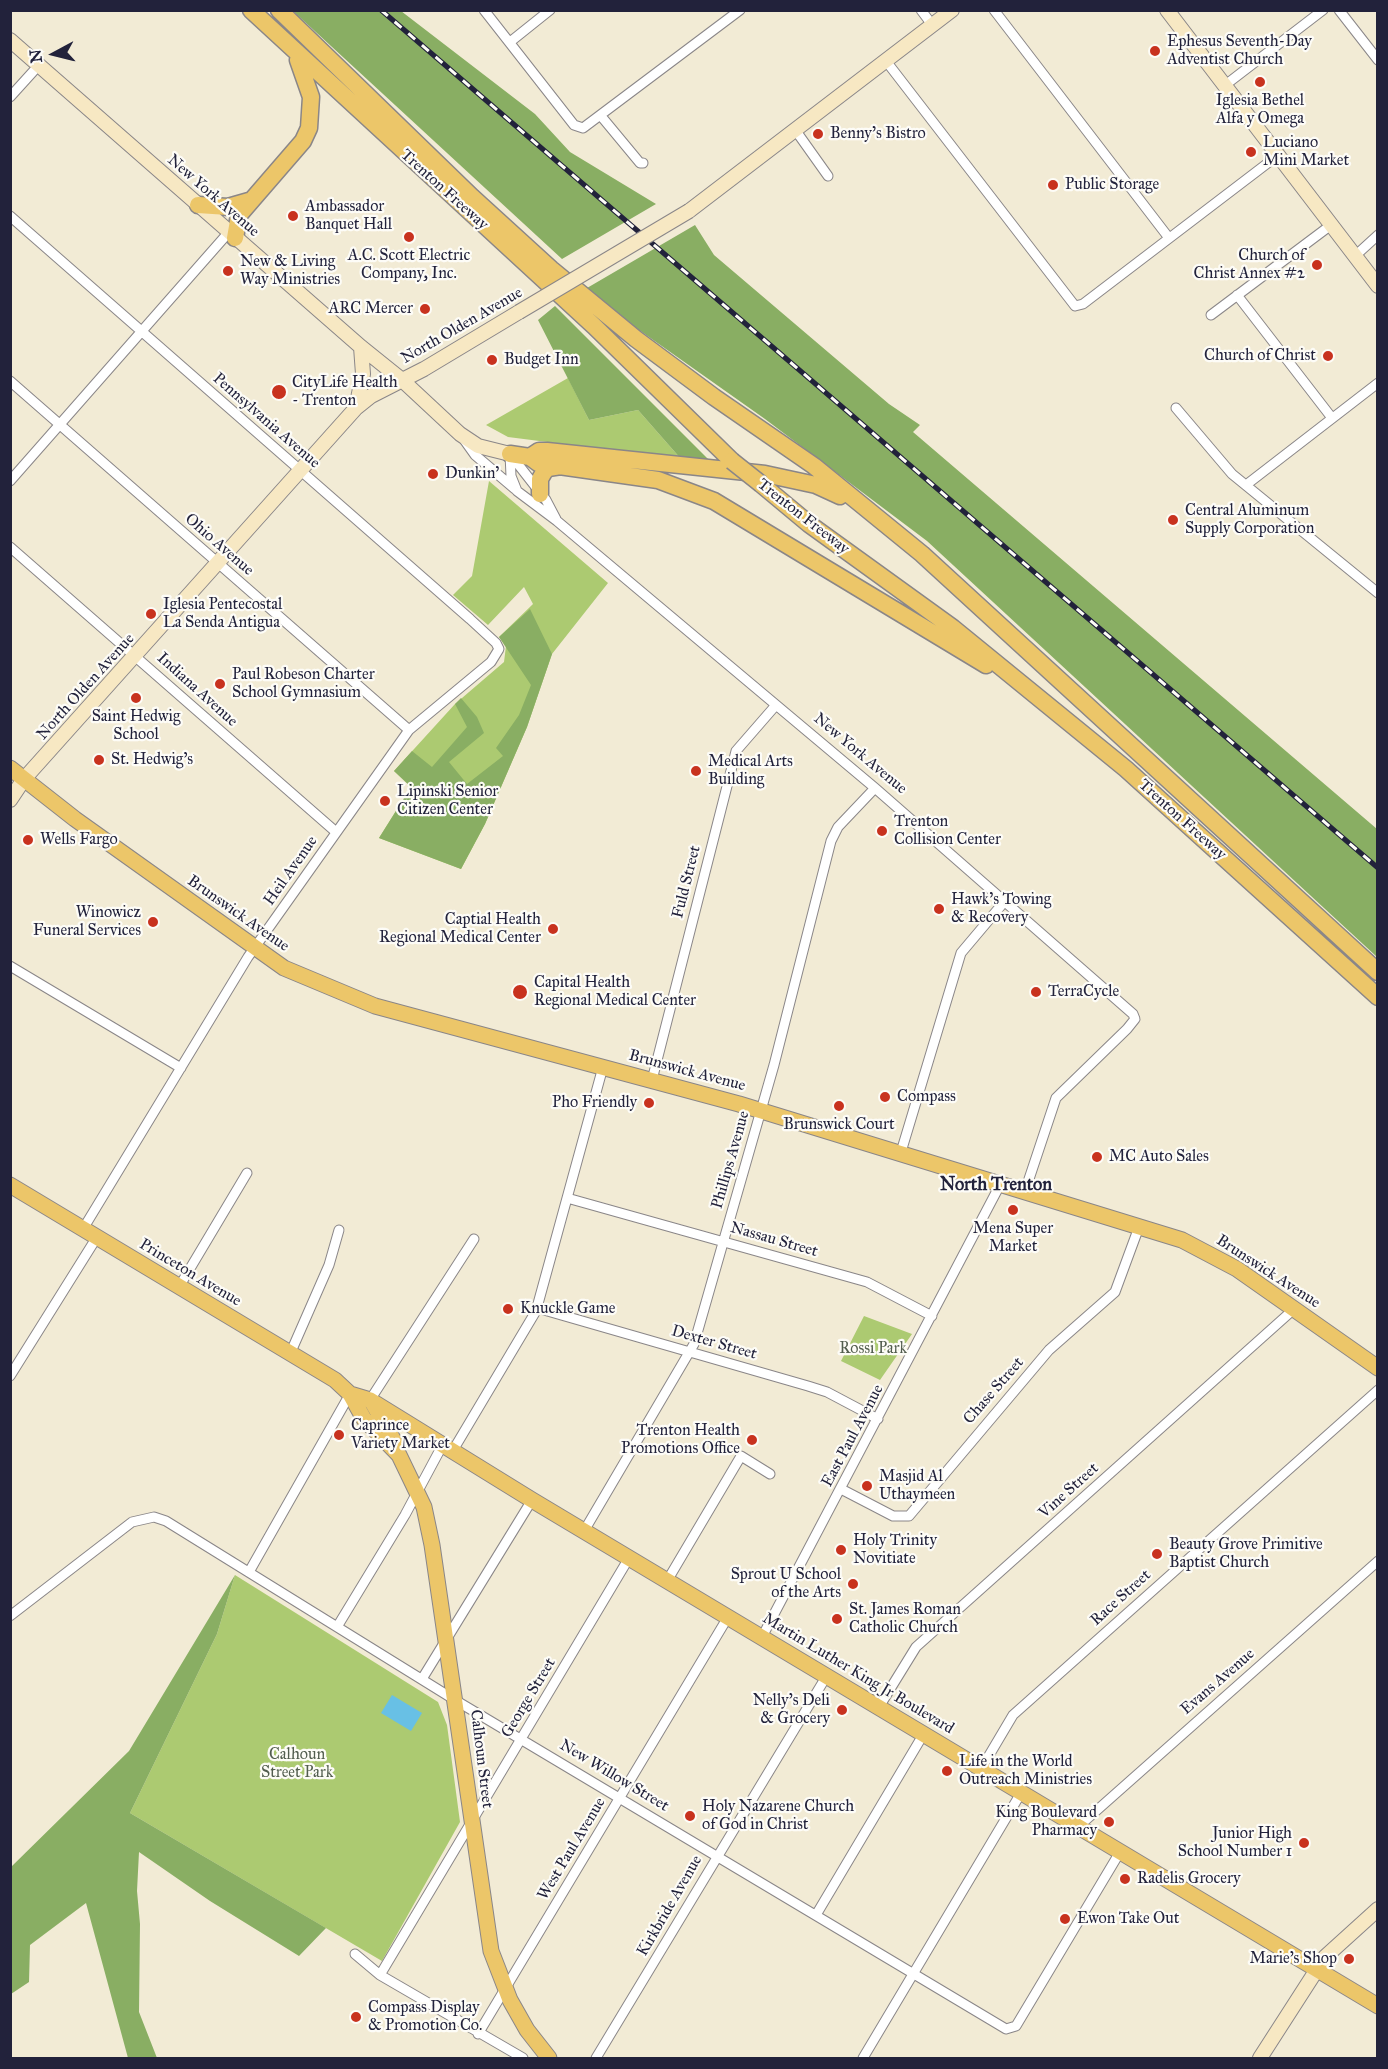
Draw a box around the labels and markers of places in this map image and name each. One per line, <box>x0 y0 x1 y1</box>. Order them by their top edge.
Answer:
place label: Ephesus Seventh-Day Adventist Church <box>1167 32 1312 70</box>
marker: Ephesus Seventh-Day Adventist Church <box>1148 44 1162 58</box>
marker: Iglesia Bethel Alfa y Omega <box>1253 75 1267 89</box>
place label: Iglesia Bethel Alfa y Omega <box>1216 91 1304 129</box>
place label: Benny's Bistro <box>830 124 926 144</box>
marker: Benny's Bistro <box>811 127 825 141</box>
place label: Luciano Mini Market <box>1263 133 1349 171</box>
marker: Luciano Mini Market <box>1244 145 1258 159</box>
place label: Public Storage <box>1065 175 1159 195</box>
marker: Public Storage <box>1046 178 1060 192</box>
place label: Ambassador Banquet Hall <box>305 197 392 235</box>
marker: Ambassador Banquet Hall <box>286 209 300 223</box>
marker: A.C. Scott Electric Company, Inc. <box>402 230 416 244</box>
place label: A.C. Scott Electric Company, Inc. <box>348 246 470 284</box>
place label: Church of Christ Annex #2 <box>1194 246 1305 284</box>
place label: New & Living Way Ministries <box>240 252 340 290</box>
marker: Church of Christ Annex #2 <box>1310 258 1324 272</box>
marker: New & Living Way Ministries <box>221 264 235 278</box>
place label: ARC Mercer <box>329 299 413 319</box>
marker: ARC Mercer <box>418 302 432 316</box>
place label: Church of Christ <box>1204 346 1316 366</box>
marker: Church of Christ <box>1321 349 1335 363</box>
place label: Budget Inn <box>504 350 579 370</box>
marker: Budget Inn <box>485 353 499 367</box>
place label: CityLife Health - Trenton <box>292 373 398 411</box>
marker: CityLife Health - Trenton <box>270 383 288 401</box>
place label: Dunkin' <box>445 464 499 484</box>
marker: Dunkin' <box>426 467 440 481</box>
place label: Central Aluminum Supply Corporation <box>1185 501 1314 539</box>
marker: Central Aluminum Supply Corporation <box>1166 513 1180 527</box>
place label: Iglesia Pentecostal La Senda Antigua <box>163 595 282 633</box>
marker: Iglesia Pentecostal La Senda Antigua <box>144 607 158 621</box>
place label: Paul Robeson Charter School Gymnasium <box>232 665 375 703</box>
marker: Paul Robeson Charter School Gymnasium <box>213 677 227 691</box>
marker: Saint Hedwig School <box>129 691 143 705</box>
place label: Saint Hedwig School <box>92 707 180 745</box>
place label: St. Hedwig's <box>111 750 193 770</box>
place label: Medical Arts Building <box>708 752 793 790</box>
marker: St. Hedwig's <box>92 753 106 767</box>
marker: Medical Arts Building <box>689 764 703 778</box>
place label: Lipinski Senior Citizen Center <box>397 782 498 820</box>
marker: Lipinski Senior Citizen Center <box>378 794 392 808</box>
place label: Trenton Collision Center <box>894 812 1001 850</box>
marker: Trenton Collision Center <box>875 824 889 838</box>
place label: Wells Fargo <box>40 830 118 850</box>
marker: Wells Fargo <box>21 833 35 847</box>
place label: Hawk's Towing & Recovery <box>951 890 1051 928</box>
marker: Hawk's Towing & Recovery <box>932 902 946 916</box>
place label: Winowicz Funeral Services <box>33 903 141 941</box>
place label: Captial Health Regional Medical Center <box>379 910 541 948</box>
marker: Winowicz Funeral Services <box>146 915 160 929</box>
marker: Captial Health Regional Medical Center <box>546 922 560 936</box>
place label: Capital Health Regional Medical Center <box>534 973 696 1011</box>
place label: TerraCycle <box>1048 982 1119 1002</box>
marker: Capital Health Regional Medical Center <box>511 983 529 1001</box>
marker: TerraCycle <box>1029 985 1043 999</box>
place label: Compass <box>897 1087 956 1107</box>
marker: Compass <box>878 1090 892 1104</box>
place label: Pho Friendly <box>552 1093 637 1113</box>
marker: Pho Friendly <box>642 1096 656 1110</box>
marker: Brunswick Court <box>832 1099 846 1113</box>
place label: Brunswick Court <box>783 1115 895 1135</box>
place label: MC Auto Sales <box>1109 1147 1209 1167</box>
marker: MC Auto Sales <box>1090 1150 1104 1164</box>
marker: Mena Super Market <box>1006 1203 1020 1217</box>
place label: Mena Super Market <box>973 1219 1053 1257</box>
place label: Knuckle Game <box>520 1299 616 1319</box>
marker: Knuckle Game <box>501 1302 515 1316</box>
place label: Caprince Variety Market <box>351 1416 450 1454</box>
place label: Trenton Health Promotions Office <box>621 1421 740 1459</box>
marker: Caprince Variety Market <box>332 1428 346 1442</box>
marker: Trenton Health Promotions Office <box>745 1433 759 1447</box>
place label: Masjid Al Uthaymeen <box>879 1467 955 1505</box>
marker: Masjid Al Uthaymeen <box>860 1479 874 1493</box>
place label: Holy Trinity Novitiate <box>853 1531 937 1569</box>
place label: Beauty Grove Primitive Baptist Church <box>1169 1535 1323 1573</box>
marker: Holy Trinity Novitiate <box>834 1543 848 1557</box>
marker: Beauty Grove Primitive Baptist Church <box>1150 1547 1164 1561</box>
place label: Sprout U School of the Arts <box>731 1565 841 1603</box>
marker: Sprout U School of the Arts <box>846 1577 860 1591</box>
place label: St. James Roman Catholic Church <box>849 1600 961 1638</box>
marker: St. James Roman Catholic Church <box>830 1612 844 1626</box>
place label: Nelly's Deli & Grocery <box>753 1691 830 1729</box>
marker: Nelly's Deli & Grocery <box>835 1703 849 1717</box>
place label: Life in the World Outreach Ministries <box>959 1752 1092 1790</box>
marker: Life in the World Outreach Ministries <box>940 1764 954 1778</box>
place label: Holy Nazarene Church of God in Christ <box>702 1797 854 1835</box>
place label: King Boulevard Pharmacy <box>995 1803 1097 1841</box>
marker: Holy Nazarene Church of God in Christ <box>683 1809 697 1823</box>
marker: King Boulevard Pharmacy <box>1102 1815 1116 1829</box>
place label: Junior High School Number 1 <box>1178 1824 1292 1862</box>
marker: Junior High School Number 1 <box>1297 1836 1311 1850</box>
place label: Radelis Grocery <box>1137 1869 1240 1889</box>
marker: Radelis Grocery <box>1118 1872 1132 1886</box>
place label: Ewon Take Out <box>1077 1909 1179 1929</box>
marker: Ewon Take Out <box>1058 1912 1072 1926</box>
place label: Marie's Shop <box>1249 1949 1337 1969</box>
marker: Marie's Shop <box>1342 1952 1356 1966</box>
place label: Compass Display & Promotion Co. <box>368 1998 482 2036</box>
marker: Compass Display & Promotion Co. <box>349 2010 363 2024</box>

